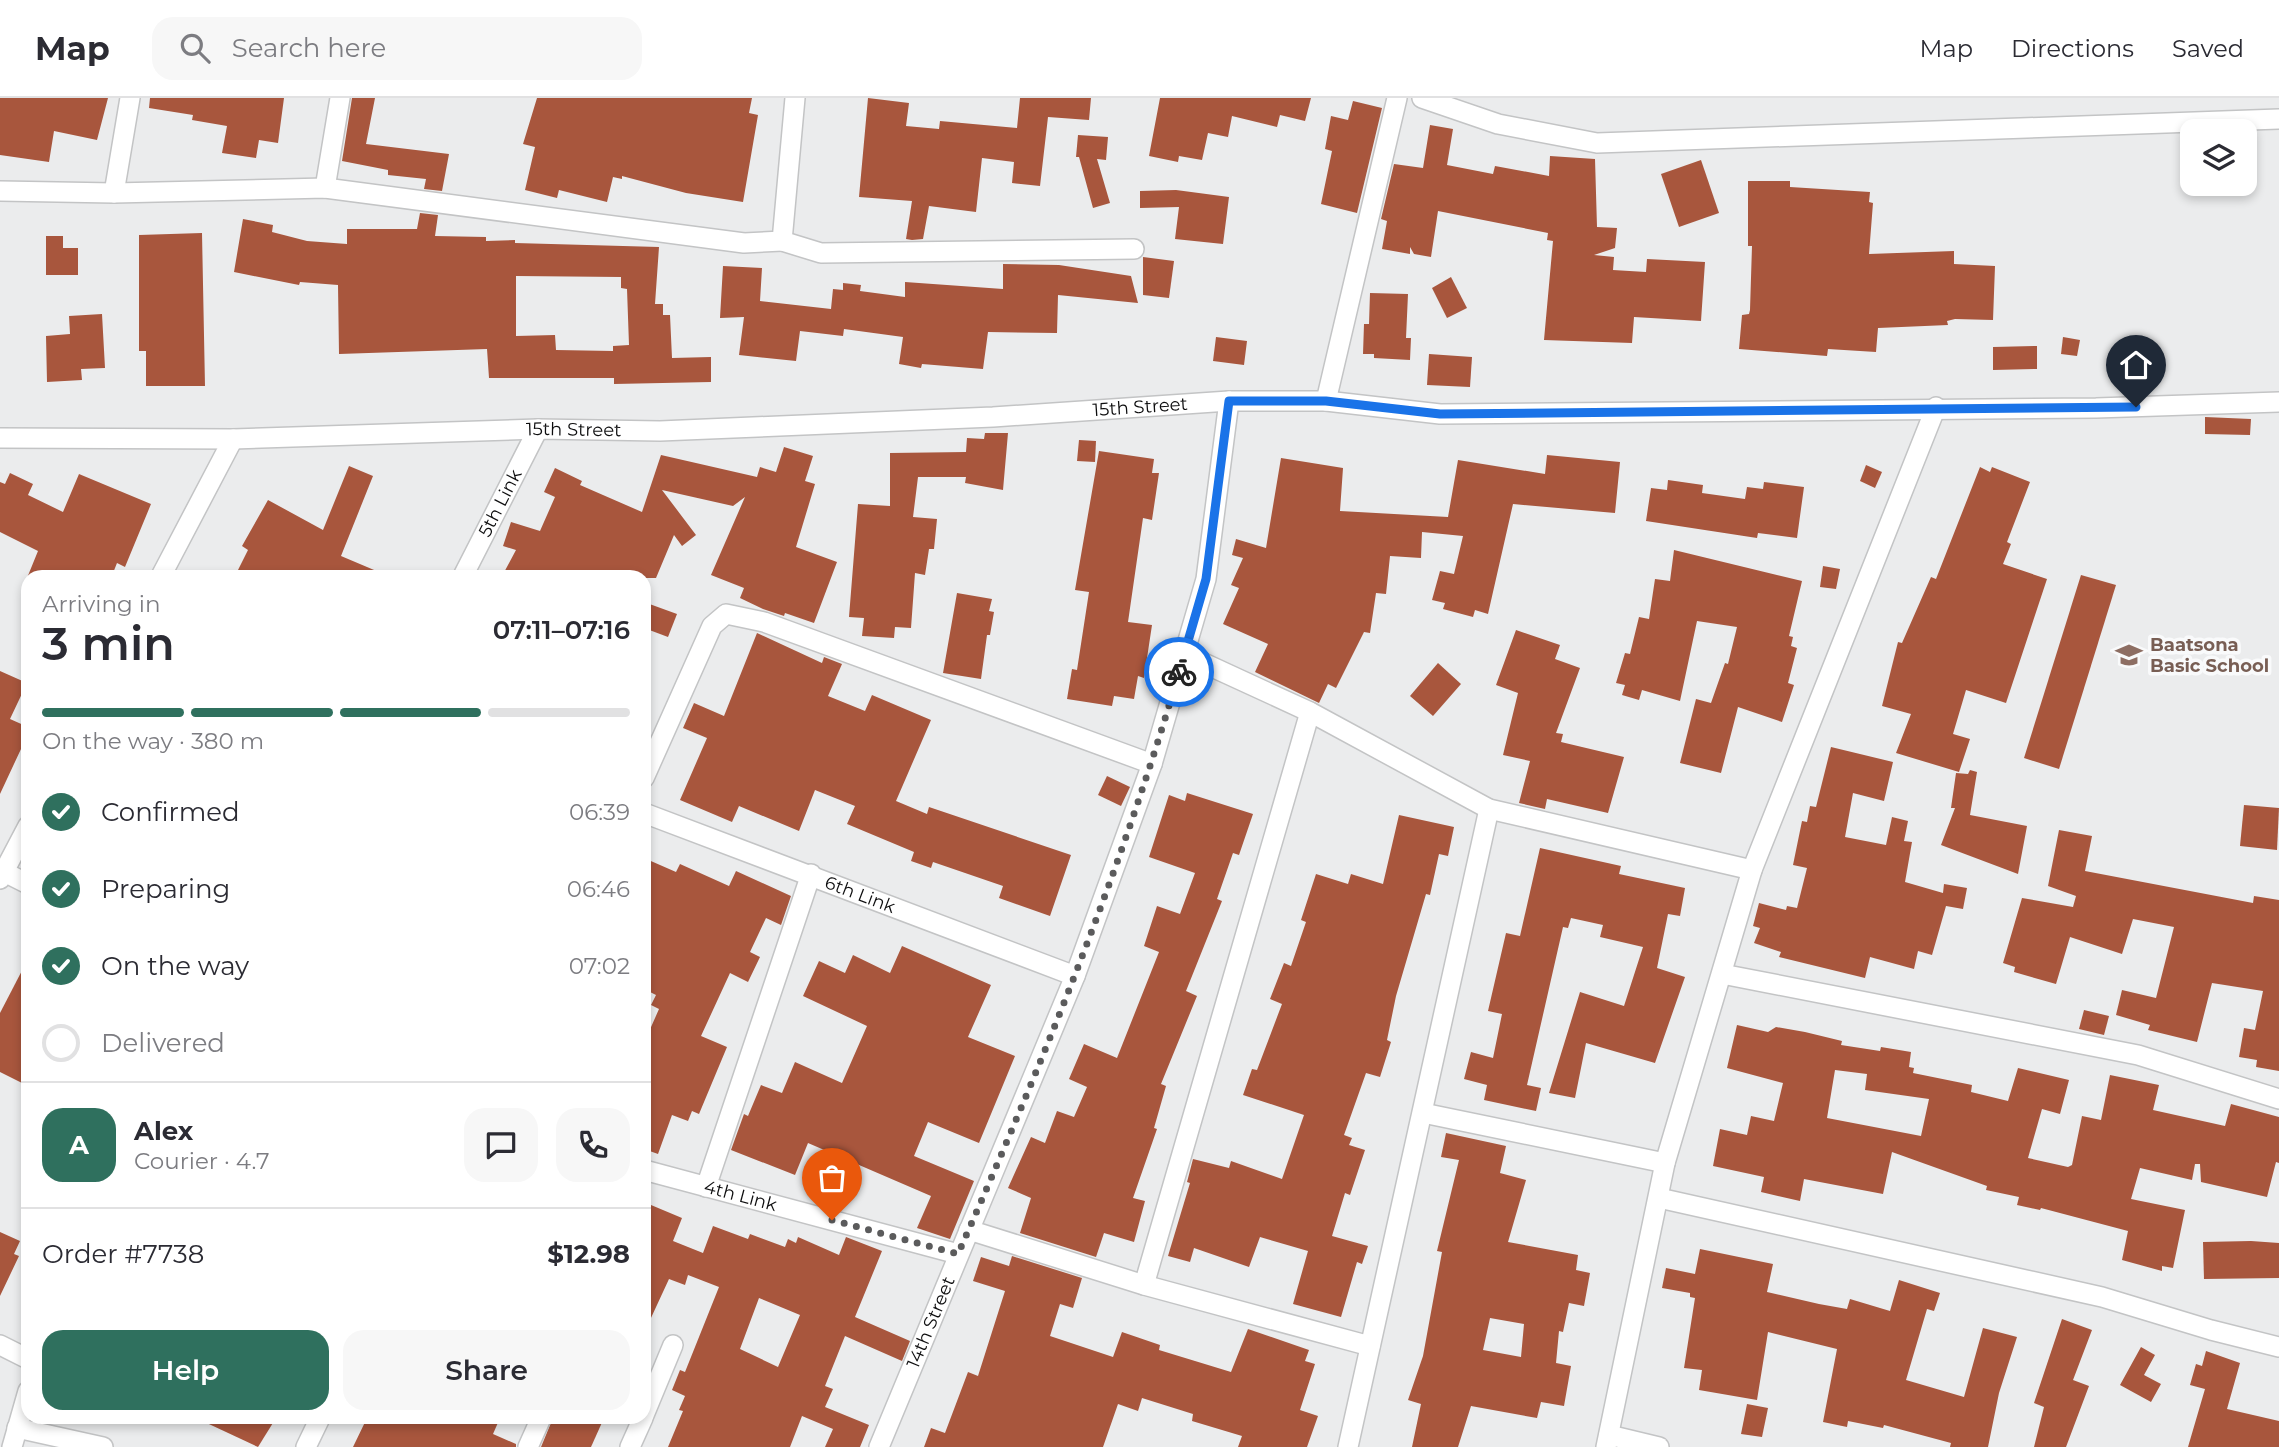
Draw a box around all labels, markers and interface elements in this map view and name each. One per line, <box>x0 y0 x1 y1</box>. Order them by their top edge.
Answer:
search box <box>152 17 642 80</box>
text: Map <box>35 28 110 68</box>
icon: search <box>176 29 214 67</box>
text: Search here <box>232 32 386 64</box>
text: Map <box>1920 34 1973 63</box>
text: Directions <box>2011 34 2134 63</box>
text: Saved <box>2172 34 2244 63</box>
map controls <box>2180 119 2257 196</box>
button: layers <box>2180 119 2257 196</box>
pin <box>2106 335 2166 407</box>
icon: home <box>2117 346 2155 384</box>
street label: 15th Street <box>1092 393 1189 421</box>
street label: 15th Street <box>526 418 622 441</box>
street label: 5th Link <box>474 466 527 541</box>
text: Arriving in <box>42 590 161 618</box>
text: 07:11–07:16 <box>493 614 630 646</box>
text: 3 min <box>42 615 175 672</box>
place label: Baatsona Basic School <box>2150 634 2269 677</box>
courier <box>1144 637 1214 707</box>
school or university icon: Baatsona Basic School <box>2114 640 2144 670</box>
icon: bike <box>1160 653 1198 691</box>
text: On the way · 380 m <box>42 727 264 755</box>
icon: check <box>42 793 80 831</box>
text: Confirmed <box>101 796 240 828</box>
text: 06:39 <box>569 798 630 826</box>
icon: check <box>42 870 80 908</box>
street label: 6th Link <box>822 871 899 918</box>
text: Preparing <box>101 873 230 905</box>
text: 06:46 <box>567 875 630 903</box>
icon: check <box>42 947 80 985</box>
text: On the way <box>101 950 249 982</box>
text: 07:02 <box>569 952 630 980</box>
text: Delivered <box>101 1027 225 1059</box>
button: chat <box>464 1108 538 1182</box>
button: phone <box>556 1108 630 1182</box>
text: Alex <box>134 1115 193 1147</box>
text: A <box>69 1129 89 1161</box>
text: Courier · 4.7 <box>134 1147 270 1175</box>
pin <box>802 1148 862 1220</box>
icon: bag <box>813 1159 851 1197</box>
street label: 4th Link <box>702 1176 780 1216</box>
text: Order #7738 <box>42 1238 204 1270</box>
text: $12.98 <box>547 1238 630 1270</box>
street label: 14th Street <box>902 1273 960 1371</box>
button: Help <box>42 1330 329 1410</box>
button: Share <box>343 1330 630 1410</box>

